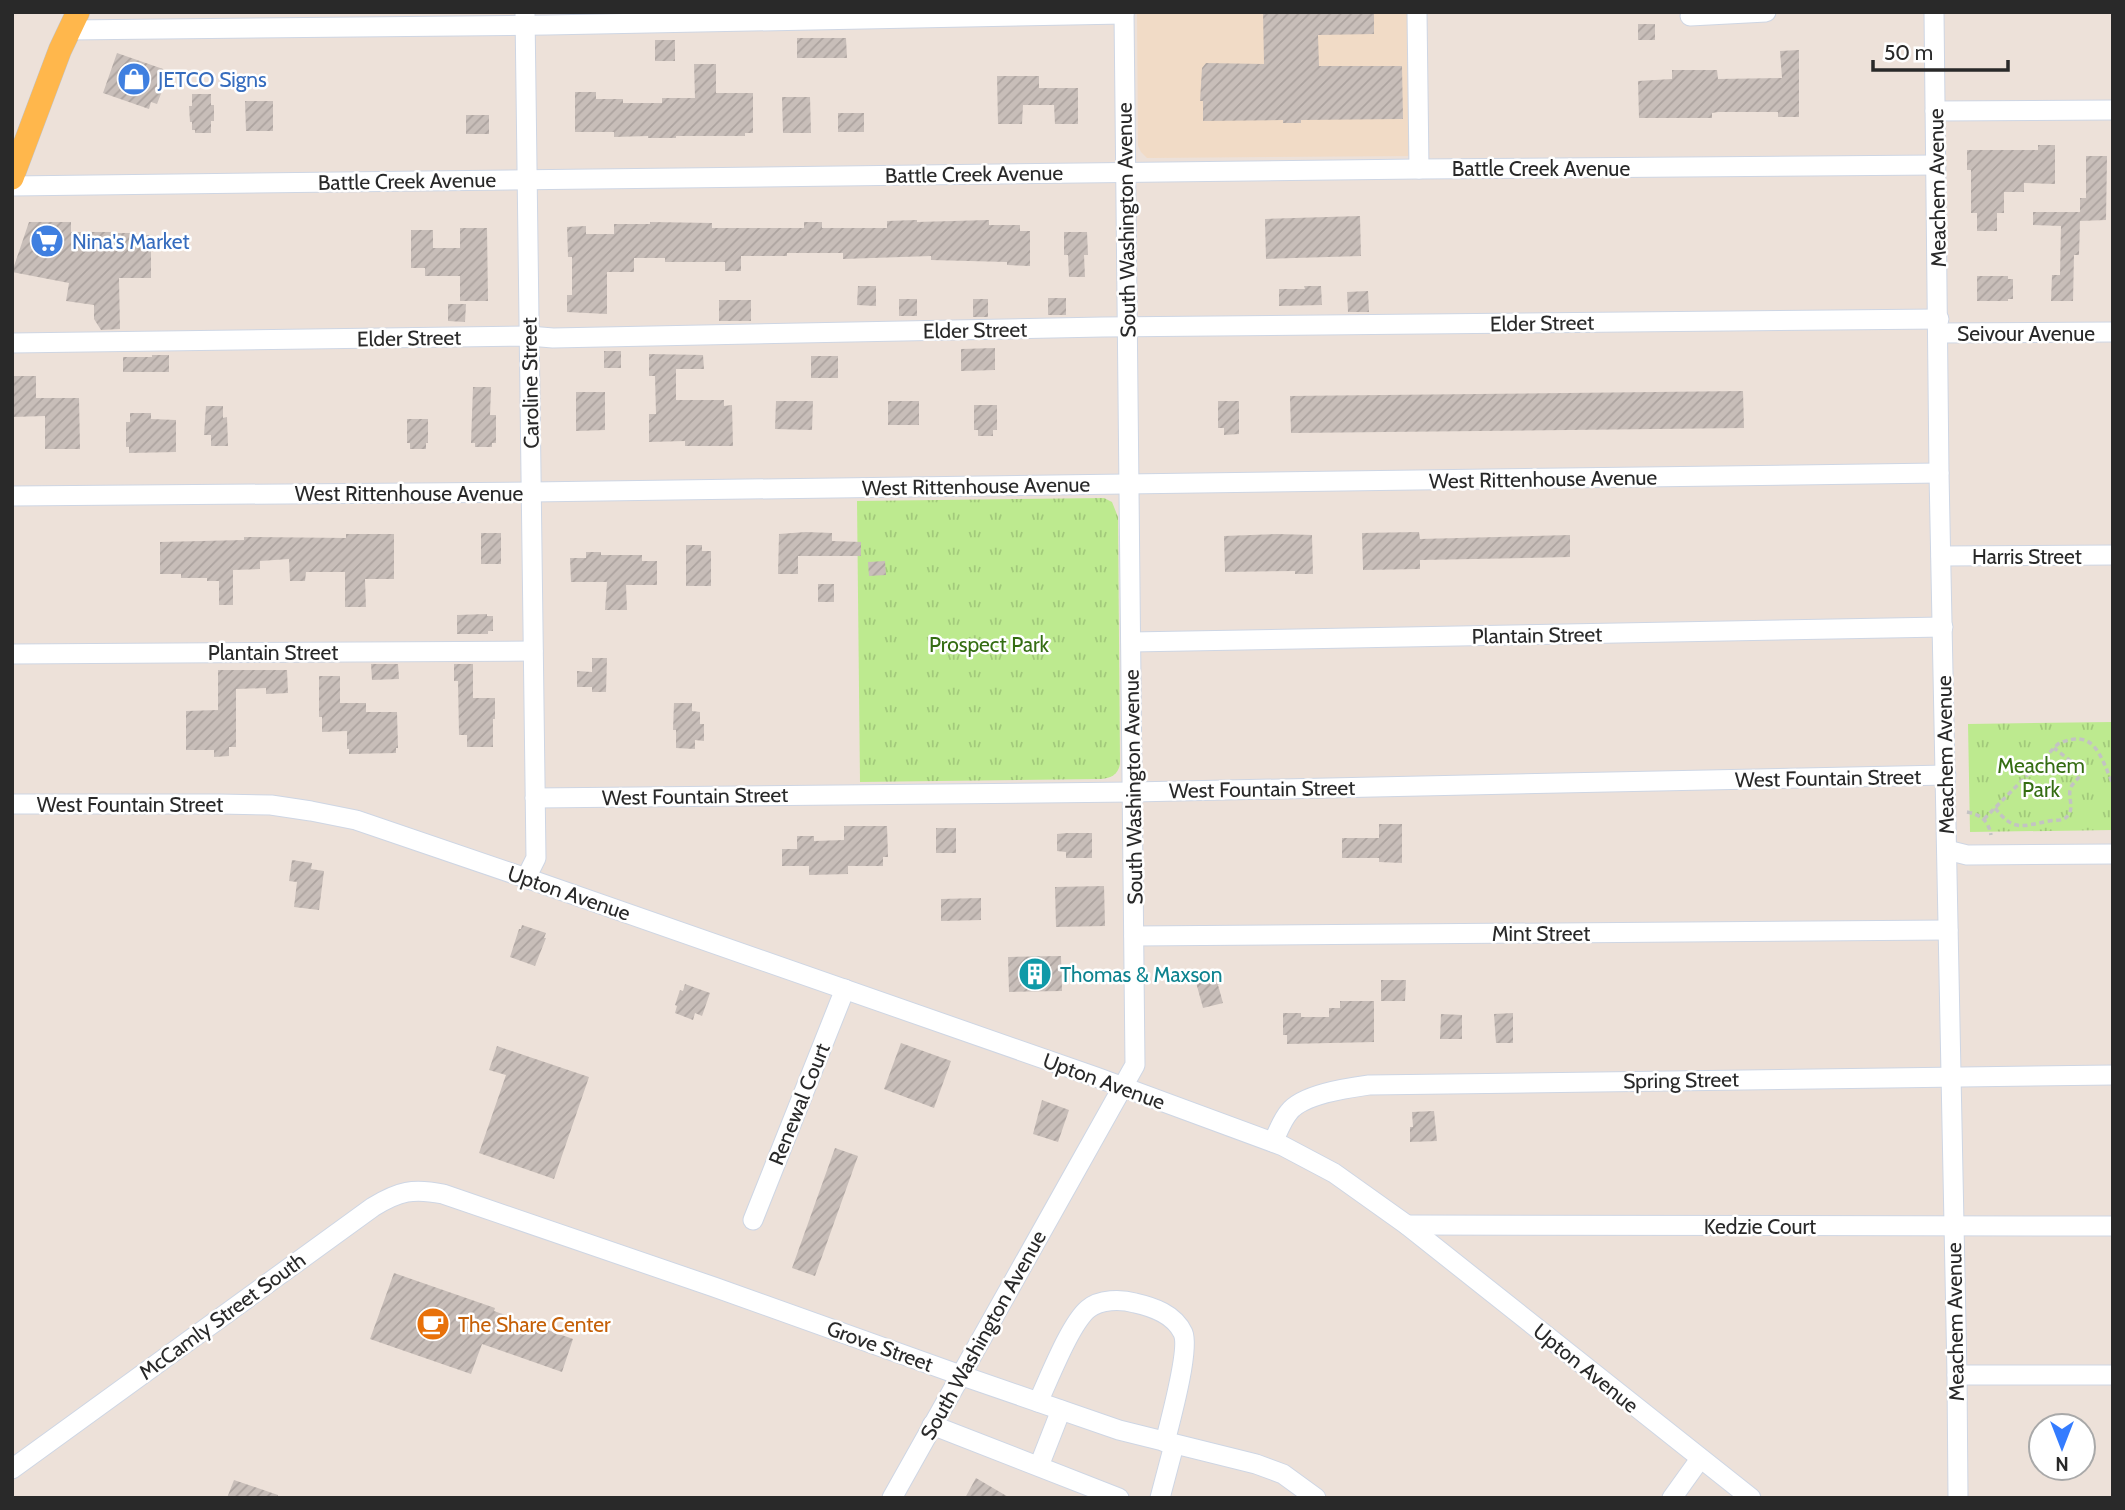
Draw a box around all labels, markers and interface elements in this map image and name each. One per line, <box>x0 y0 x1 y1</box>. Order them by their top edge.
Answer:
scale bar <box>1873 28 2008 72</box>
text: 50 m <box>1884 40 1933 65</box>
shop icon: JETCO Signs <box>115 60 153 98</box>
place label: JETCO Signs <box>157 67 267 92</box>
street label: South Washington Avenue <box>1111 102 1141 338</box>
street label: Meachem Avenue <box>1923 108 1951 268</box>
street label: Battle Creek Avenue <box>1452 156 1630 181</box>
street label: Battle Creek Avenue <box>885 160 1064 188</box>
street label: Battle Creek Avenue <box>318 167 497 195</box>
supermarket icon: Nina's Market <box>28 222 66 260</box>
place label: Nina's Market <box>72 229 190 254</box>
street label: Elder Street <box>1490 310 1594 336</box>
street label: Caroline Street <box>516 317 544 449</box>
street label: Elder Street <box>923 317 1027 343</box>
street label: Seivour Avenue <box>1957 321 2095 346</box>
street label: Elder Street <box>357 325 461 351</box>
street label: West Rittenhouse Avenue <box>1429 465 1658 493</box>
street label: West Rittenhouse Avenue <box>862 472 1091 500</box>
street label: West Rittenhouse Avenue <box>295 481 524 506</box>
street label: Harris Street <box>1972 544 2082 569</box>
street label: Plantain Street <box>1472 621 1602 649</box>
park label: Prospect Park <box>929 632 1050 657</box>
street label: Plantain Street <box>208 640 338 665</box>
street label: South Washington Avenue <box>1118 669 1148 905</box>
street label: Meachem Avenue <box>1931 675 1959 835</box>
park label: Meachem Park <box>1997 753 2085 802</box>
street label: West Fountain Street <box>1735 764 1921 792</box>
street label: West Fountain Street <box>1169 775 1355 803</box>
street label: West Fountain Street <box>602 782 788 810</box>
street label: West Fountain Street <box>37 792 223 817</box>
street label: Upton Avenue <box>504 860 634 926</box>
street label: Mint Street <box>1492 921 1590 946</box>
building icon: Thomas & Maxson <box>1016 955 1054 993</box>
place label: Thomas & Maxson <box>1060 962 1222 987</box>
street label: Renewal Court <box>763 1039 835 1169</box>
street label: Upton Avenue <box>1040 1047 1169 1115</box>
street label: Spring Street <box>1623 1066 1739 1094</box>
street label: Kedzie Court <box>1704 1214 1816 1239</box>
street label: South Washington Avenue <box>915 1226 1051 1444</box>
street label: Meachem Avenue <box>1941 1242 1969 1402</box>
street label: McCamly Street South <box>134 1247 310 1385</box>
cafe icon: The Share Center <box>414 1305 452 1343</box>
place label: The Share Center <box>458 1312 611 1337</box>
street label: Grove Street <box>823 1315 937 1377</box>
street label: Upton Avenue <box>1528 1318 1644 1418</box>
north arrow <box>2027 1412 2097 1482</box>
text: N <box>2055 1452 2069 1475</box>

